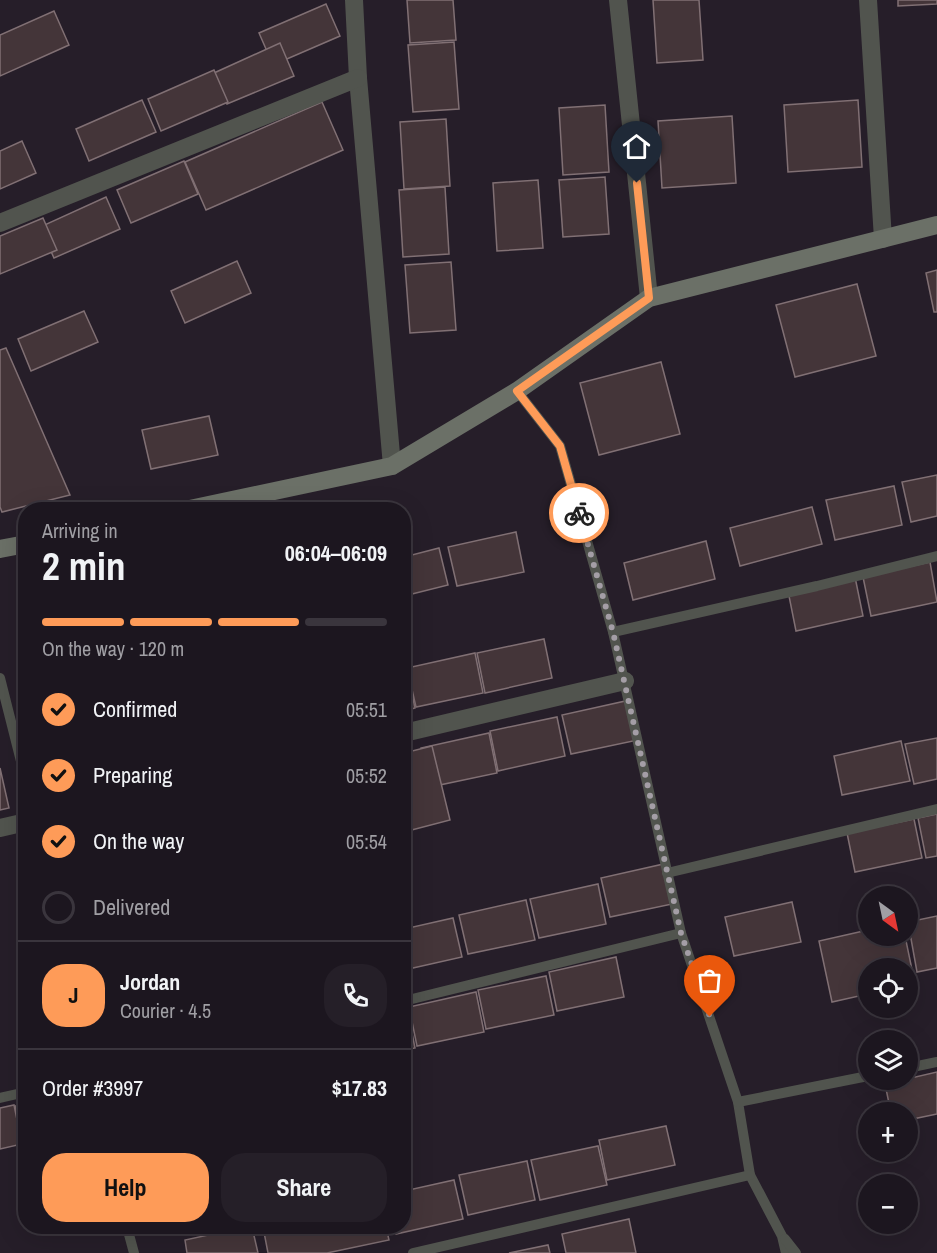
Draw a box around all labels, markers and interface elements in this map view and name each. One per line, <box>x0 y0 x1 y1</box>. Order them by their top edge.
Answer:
pin <box>611 121 662 183</box>
icon: home <box>620 130 653 163</box>
courier <box>549 483 609 543</box>
icon: bike <box>563 497 596 530</box>
text: Arriving in <box>42 517 118 544</box>
text: 06:04–06:09 <box>285 538 387 568</box>
text: 2 min <box>42 540 126 592</box>
text: On the way · 120 m <box>42 635 184 662</box>
icon: check <box>42 693 75 726</box>
text: Confirmed <box>93 694 177 724</box>
text: 05:51 <box>346 696 387 723</box>
icon: check <box>42 759 75 792</box>
text: Preparing <box>93 760 172 790</box>
text: 05:52 <box>346 762 387 789</box>
icon: check <box>42 825 75 858</box>
text: On the way <box>93 826 184 856</box>
text: 05:54 <box>346 828 387 855</box>
north arrow <box>858 886 918 946</box>
map controls <box>858 886 918 1234</box>
text: Delivered <box>93 892 170 922</box>
pin <box>684 955 735 1017</box>
button: locate <box>858 958 918 1018</box>
button: phone <box>324 964 387 1027</box>
icon: bag <box>693 964 726 997</box>
text: Jordan <box>120 967 180 997</box>
text: J <box>68 980 79 1010</box>
text: Courier · 4.5 <box>120 997 211 1024</box>
button: layers <box>858 1030 918 1090</box>
text: Order #3997 <box>42 1073 143 1103</box>
text: $17.83 <box>332 1073 387 1103</box>
button: + <box>858 1102 918 1162</box>
button: Help <box>42 1153 209 1222</box>
button: Share <box>221 1153 387 1222</box>
button: − <box>858 1174 918 1234</box>

